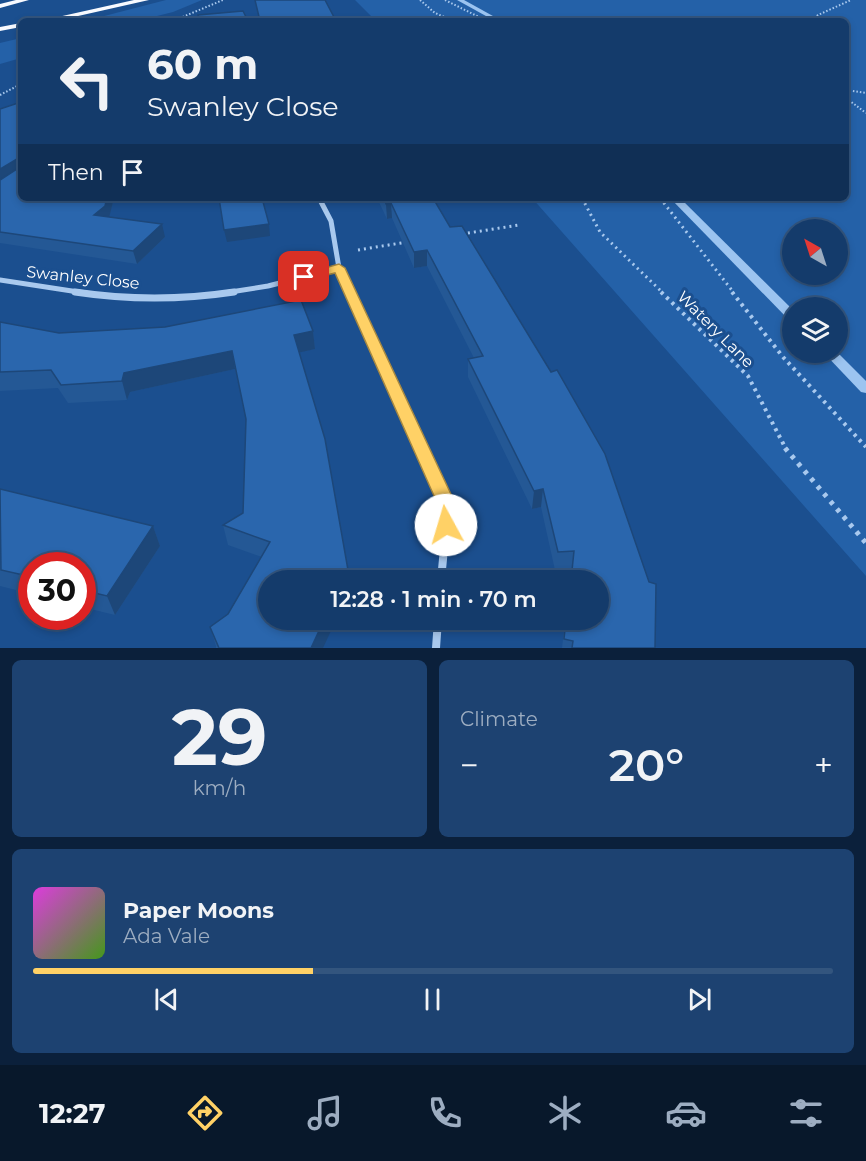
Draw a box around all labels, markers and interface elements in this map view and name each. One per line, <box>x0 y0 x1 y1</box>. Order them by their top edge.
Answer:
text: 60 m <box>147 38 258 90</box>
icon: left <box>48 42 126 120</box>
text: Swanley Close <box>147 90 339 123</box>
icon: arrive <box>116 156 149 189</box>
text: Then <box>48 159 104 186</box>
north arrow <box>782 219 848 285</box>
map controls <box>782 219 848 363</box>
pin <box>278 251 329 302</box>
icon: arrive <box>287 260 320 293</box>
street label: Swanley Close <box>25 262 140 293</box>
street label: Watery Lane <box>673 287 758 372</box>
button: layers <box>782 297 848 363</box>
position arrow <box>414 493 478 557</box>
speed limit sign: 30 <box>18 552 96 630</box>
text: 12:28 · 1 min · 70 m <box>330 586 537 613</box>
text: 29 <box>172 689 267 785</box>
text: Climate <box>460 707 538 731</box>
text: 20° <box>609 737 684 792</box>
text: − <box>460 745 479 785</box>
text: + <box>814 745 833 785</box>
text: km/h <box>193 776 246 800</box>
text: Paper Moons <box>123 897 274 924</box>
text: Ada Vale <box>123 924 210 948</box>
icon: previous <box>150 983 183 1016</box>
icon: pause <box>416 983 449 1016</box>
icon: next <box>683 983 716 1016</box>
icon: directions <box>184 1092 226 1134</box>
icon: music <box>304 1092 346 1134</box>
icon: phone <box>424 1092 466 1134</box>
icon: climate <box>544 1092 586 1134</box>
icon: car <box>665 1092 707 1134</box>
icon: filters <box>785 1092 827 1134</box>
text: 12:27 <box>39 1097 105 1130</box>

